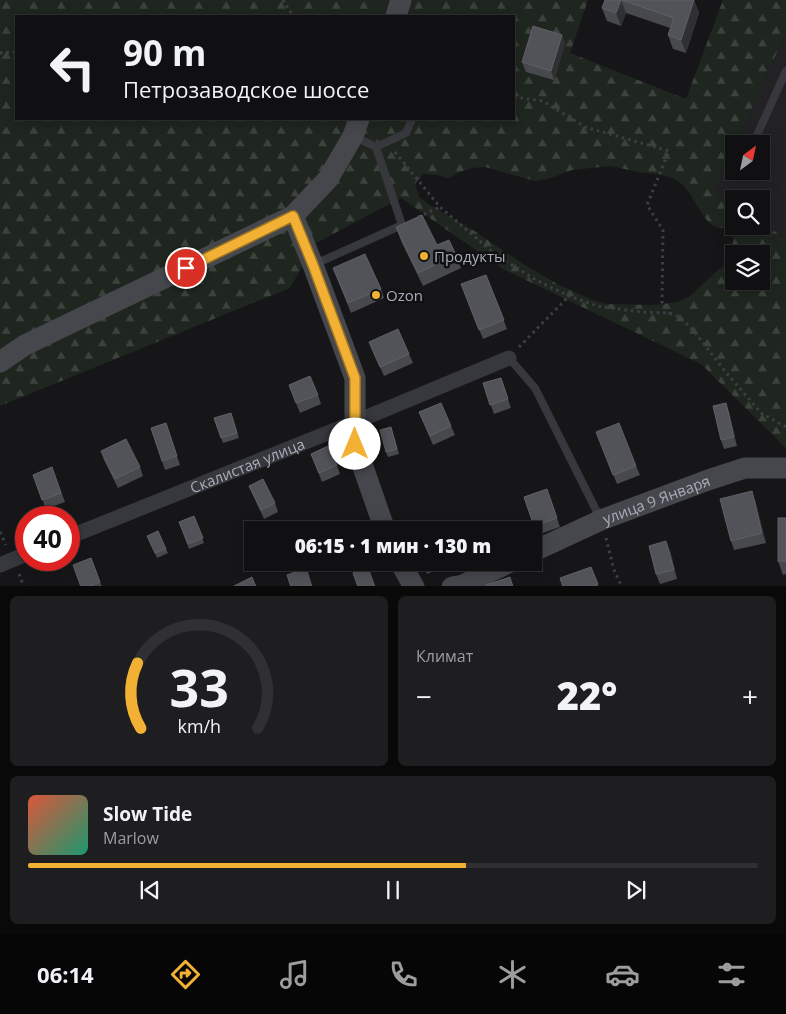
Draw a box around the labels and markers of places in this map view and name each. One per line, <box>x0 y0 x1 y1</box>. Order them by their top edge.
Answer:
place label: Продукты <box>434 246 506 266</box>
pin <box>165 247 207 289</box>
marker: Продукты <box>418 250 430 262</box>
place label: Ozon <box>386 285 423 305</box>
marker: Ozon <box>370 289 382 301</box>

